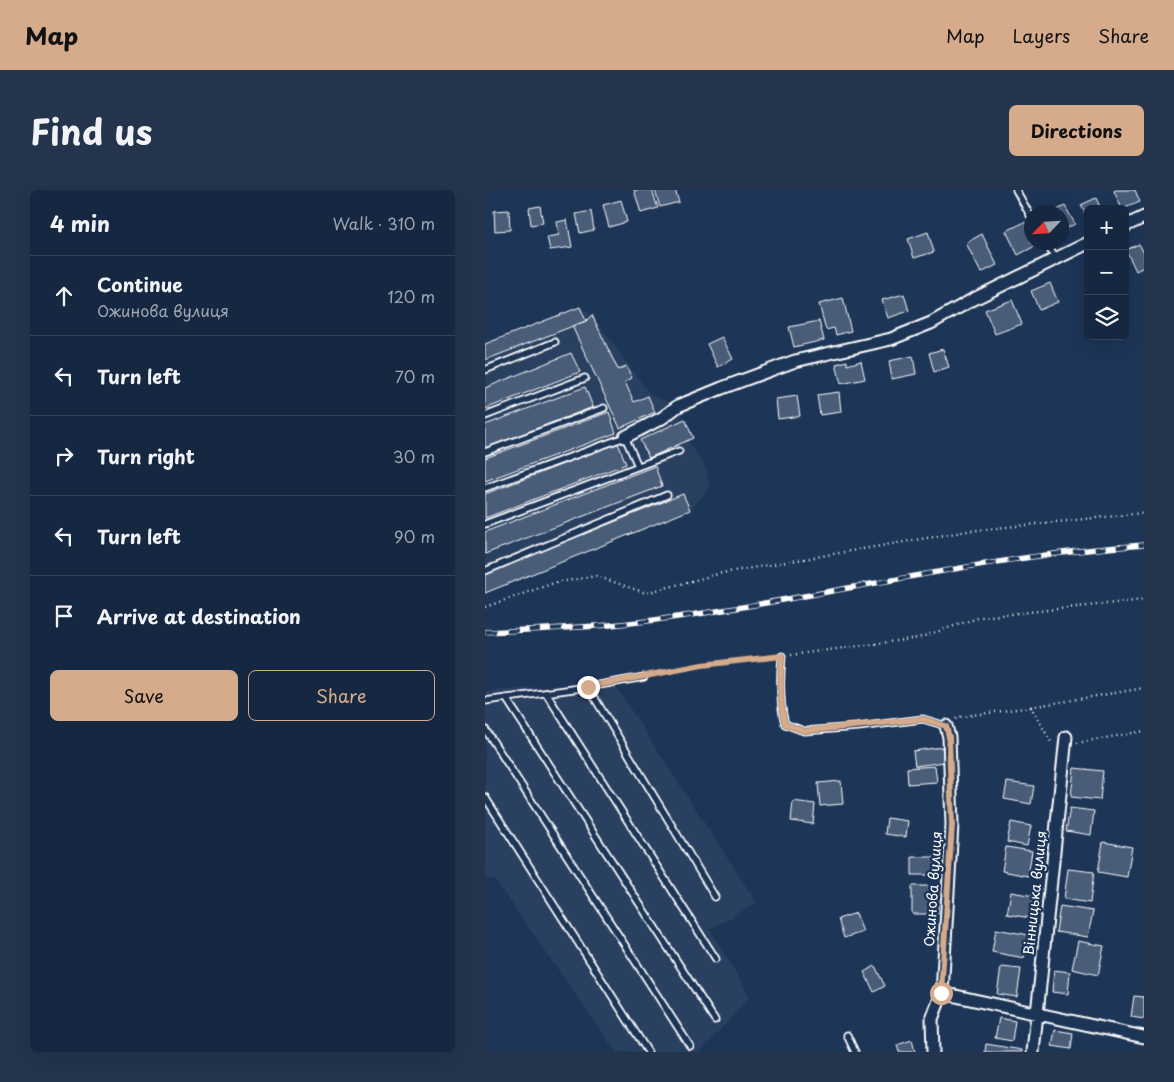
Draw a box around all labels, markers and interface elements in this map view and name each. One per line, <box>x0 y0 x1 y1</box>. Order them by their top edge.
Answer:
text: Map <box>25 17 78 53</box>
text: Map <box>946 22 985 49</box>
text: Layers <box>1013 22 1070 49</box>
text: Share <box>1098 22 1149 49</box>
text: Find us <box>30 104 152 157</box>
button: Directions <box>1009 105 1144 156</box>
north arrow <box>1024 205 1069 250</box>
map controls <box>1084 205 1129 340</box>
button: + <box>1084 205 1129 250</box>
text: 4 min <box>50 207 110 239</box>
text: Walk · 310 m <box>333 211 435 235</box>
button: − <box>1084 250 1129 295</box>
text: Continue <box>97 270 183 298</box>
icon: ahead <box>50 282 78 310</box>
text: 120 m <box>388 284 435 308</box>
button: layers <box>1084 295 1129 340</box>
text: Ожинова вулиця <box>97 298 229 322</box>
icon: left <box>50 362 78 390</box>
text: Turn left <box>97 362 181 390</box>
text: 70 m <box>395 364 435 388</box>
icon: right <box>50 442 78 470</box>
text: Turn right <box>97 442 195 470</box>
text: 30 m <box>393 444 435 468</box>
icon: left <box>50 522 78 550</box>
text: Turn left <box>97 522 181 550</box>
text: 90 m <box>394 524 435 548</box>
icon: arrive <box>50 602 78 630</box>
text: Arrive at destination <box>97 602 301 630</box>
button: Save <box>50 670 238 721</box>
button: Share <box>248 670 435 721</box>
route end <box>577 676 600 699</box>
street label: Вінницька вулиця <box>1018 830 1051 956</box>
street label: Ожинова вулиця <box>918 831 947 947</box>
route start <box>930 982 953 1005</box>

